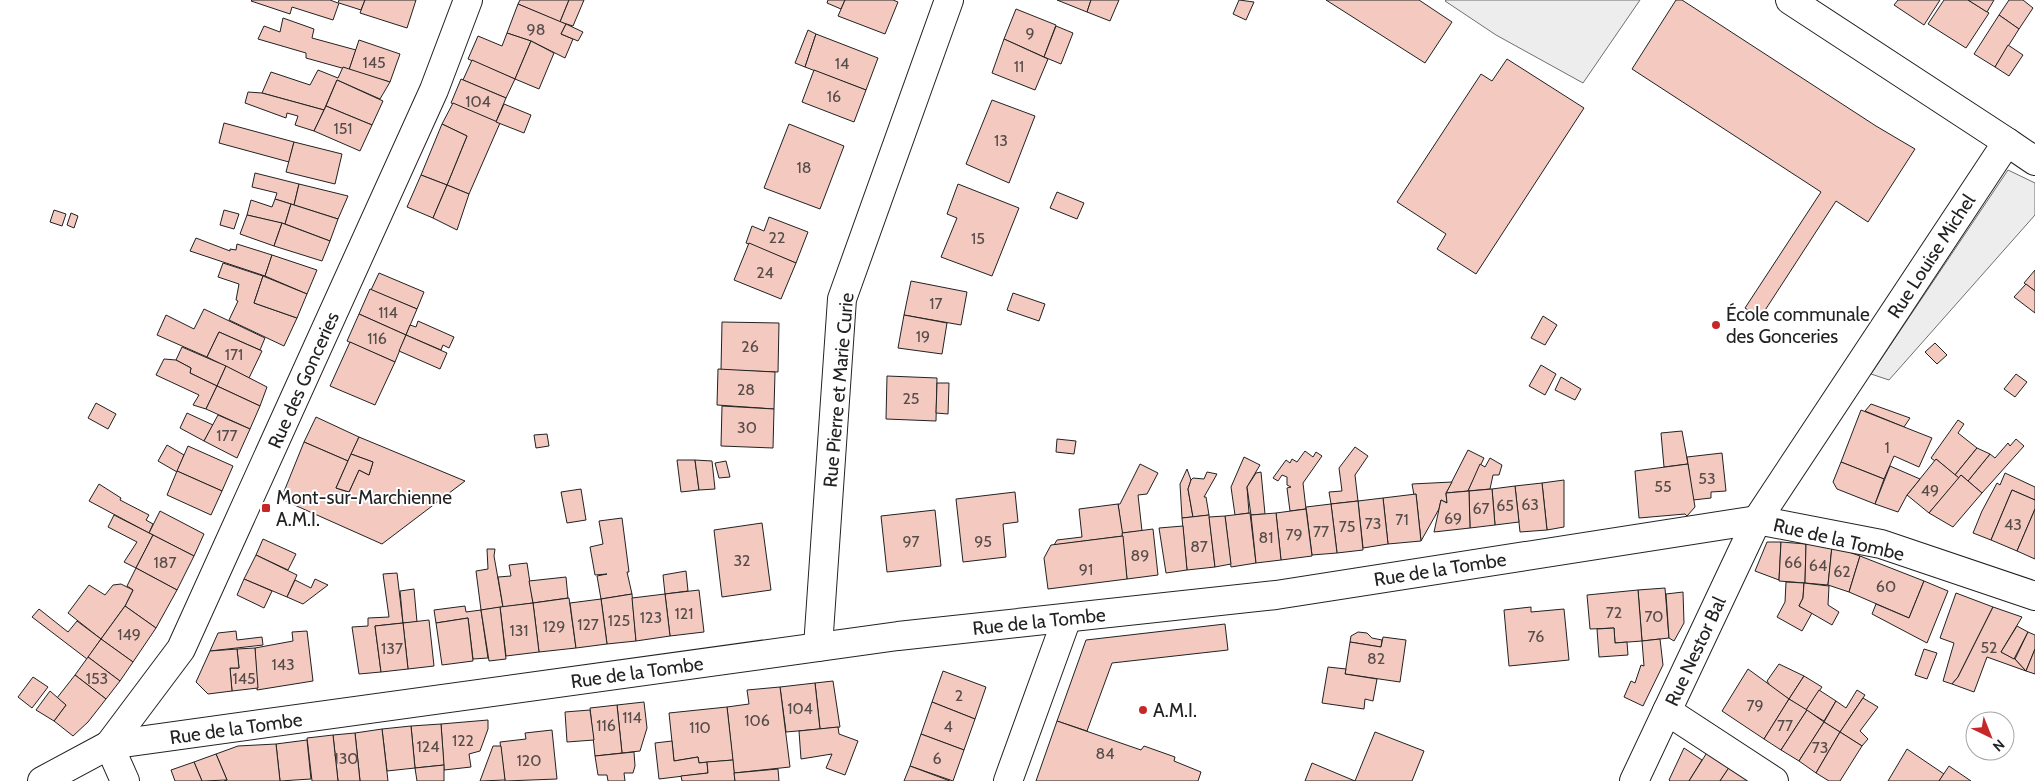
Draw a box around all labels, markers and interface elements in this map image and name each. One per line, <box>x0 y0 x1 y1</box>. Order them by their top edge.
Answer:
house number: 98 <box>527 20 545 39</box>
house number: 9 <box>1025 24 1035 43</box>
house number: 145 <box>362 53 386 72</box>
house number: 14 <box>835 54 849 73</box>
house number: 11 <box>1014 57 1024 76</box>
house number: 16 <box>827 87 841 106</box>
house number: 104 <box>465 92 491 111</box>
house number: 151 <box>333 119 353 138</box>
house number: 13 <box>994 131 1008 150</box>
house number: 18 <box>797 158 811 177</box>
street label: Rue Louise Michel <box>1883 190 1980 323</box>
house number: 22 <box>769 228 785 247</box>
house number: 15 <box>971 229 985 248</box>
house number: 24 <box>756 263 774 282</box>
street label: Rue Pierre et Marie Curie <box>819 291 858 488</box>
house number: 17 <box>929 294 943 313</box>
place label: École communale des Gonceries <box>1726 302 1870 348</box>
house number: 114 <box>378 303 398 322</box>
street label: Rue des Gonceries <box>263 308 344 452</box>
marker: École communale des Gonceries <box>1710 319 1722 331</box>
house number: 19 <box>916 327 930 346</box>
house number: 116 <box>367 329 387 348</box>
house number: 26 <box>741 337 759 356</box>
house number: 171 <box>225 345 243 364</box>
house number: 28 <box>737 380 755 399</box>
house number: 25 <box>902 389 920 408</box>
house number: 30 <box>737 418 757 437</box>
house number: 177 <box>216 426 238 445</box>
house number: 1 <box>1884 438 1890 457</box>
house number: 53 <box>1698 469 1716 488</box>
house number: 55 <box>1654 477 1672 496</box>
house number: 49 <box>1921 481 1939 500</box>
place label: Mont-sur-Marchienne A.M.I. <box>276 486 452 531</box>
house number: 63 <box>1521 495 1539 514</box>
house number: 65 <box>1496 496 1514 515</box>
house number: 67 <box>1472 499 1490 518</box>
marker: Mont-sur-Marchienne A.M.I. <box>260 502 272 514</box>
house number: 69 <box>1444 509 1462 528</box>
house number: 71 <box>1395 510 1409 529</box>
street label: Rue de la Tombe <box>1771 513 1907 566</box>
house number: 73 <box>1365 514 1381 533</box>
house number: 43 <box>2004 515 2022 534</box>
house number: 75 <box>1339 517 1355 536</box>
house number: 77 <box>1313 522 1329 541</box>
house number: 79 <box>1285 525 1303 544</box>
house number: 81 <box>1259 528 1273 547</box>
house number: 97 <box>902 532 920 551</box>
house number: 95 <box>974 532 992 551</box>
house number: 87 <box>1190 537 1208 556</box>
house number: 89 <box>1131 546 1149 565</box>
street label: Rue de la Tombe <box>1372 548 1508 591</box>
house number: 32 <box>733 551 751 570</box>
house number: 187 <box>154 553 176 572</box>
house number: 66 <box>1784 553 1802 572</box>
house number: 64 <box>1809 556 1827 575</box>
house number: 91 <box>1079 560 1093 579</box>
house number: 62 <box>1833 562 1851 581</box>
house number: 60 <box>1876 577 1896 596</box>
street label: Rue Nestor Bal <box>1660 592 1731 710</box>
street label: Rue de la Tombe <box>971 603 1107 640</box>
house number: 72 <box>1606 603 1622 622</box>
house number: 121 <box>675 604 693 623</box>
house number: 70 <box>1644 607 1664 626</box>
house number: 123 <box>640 608 662 627</box>
house number: 125 <box>608 611 630 630</box>
house number: 127 <box>577 615 599 634</box>
house number: 129 <box>543 617 565 636</box>
house number: 131 <box>509 621 529 640</box>
house number: 149 <box>117 625 141 644</box>
house number: 76 <box>1528 627 1544 646</box>
house number: 52 <box>1980 638 1998 657</box>
house number: 137 <box>381 639 403 658</box>
house number: 82 <box>1367 649 1385 668</box>
street label: Rue de la Tombe <box>569 652 705 693</box>
house number: 143 <box>271 655 295 674</box>
house number: 153 <box>86 669 108 688</box>
house number: 145 <box>232 669 256 688</box>
house number: 2 <box>955 686 963 705</box>
house number: 79 <box>1746 696 1764 715</box>
house number: 104 <box>787 699 813 718</box>
place label: A.M.I. <box>1153 699 1197 722</box>
marker: A.M.I. <box>1137 704 1149 716</box>
street label: Rue de la Tombe <box>168 708 304 749</box>
house number: 114 <box>622 708 642 727</box>
house number: 106 <box>744 711 770 730</box>
north arrow <box>1965 711 2015 761</box>
house number: 116 <box>596 716 616 735</box>
house number: 77 <box>1777 716 1793 735</box>
house number: 4 <box>943 717 953 736</box>
house number: 110 <box>689 718 711 737</box>
house number: 122 <box>452 731 474 750</box>
text: N <box>1989 736 2009 755</box>
house number: 124 <box>417 737 439 756</box>
house number: 73 <box>1812 738 1828 757</box>
house number: 84 <box>1096 744 1114 763</box>
house number: 130 <box>333 749 359 768</box>
house number: 6 <box>932 749 942 768</box>
house number: 120 <box>517 751 541 770</box>

